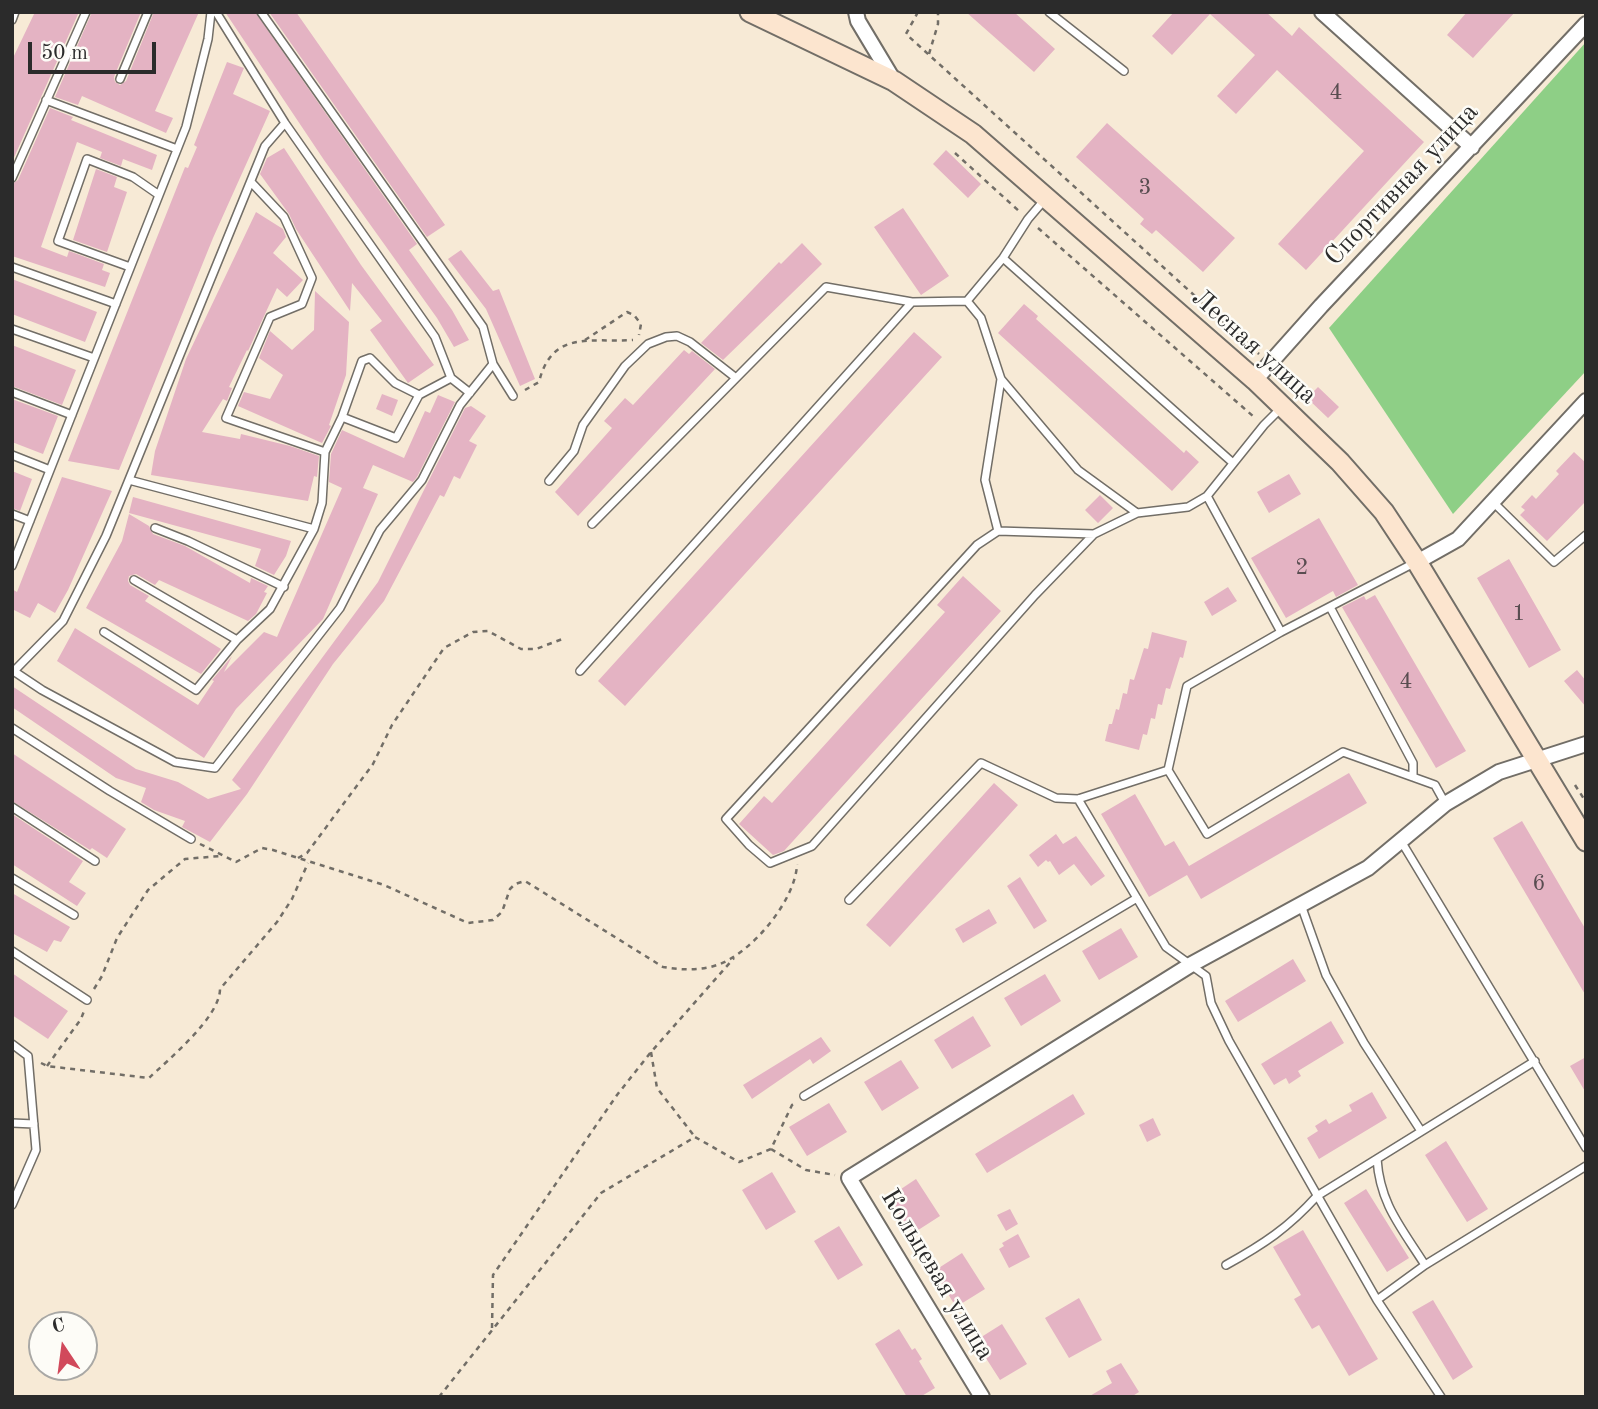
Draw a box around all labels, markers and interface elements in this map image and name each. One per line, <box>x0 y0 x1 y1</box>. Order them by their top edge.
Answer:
scale bar <box>32 28 159 72</box>
text: 50 m <box>41 43 88 64</box>
house number: 4 <box>1329 79 1343 107</box>
street label: Спортивная улица <box>1319 97 1485 273</box>
house number: 3 <box>1138 174 1152 202</box>
street label: Лесная улица <box>1185 283 1323 411</box>
house number: 2 <box>1295 554 1309 582</box>
house number: 1 <box>1512 600 1526 628</box>
house number: 4 <box>1399 668 1413 696</box>
house number: 6 <box>1532 870 1546 898</box>
street label: Кольцевая улица <box>874 1184 1000 1366</box>
north arrow <box>28 1311 98 1381</box>
text: С <box>50 1316 67 1338</box>

